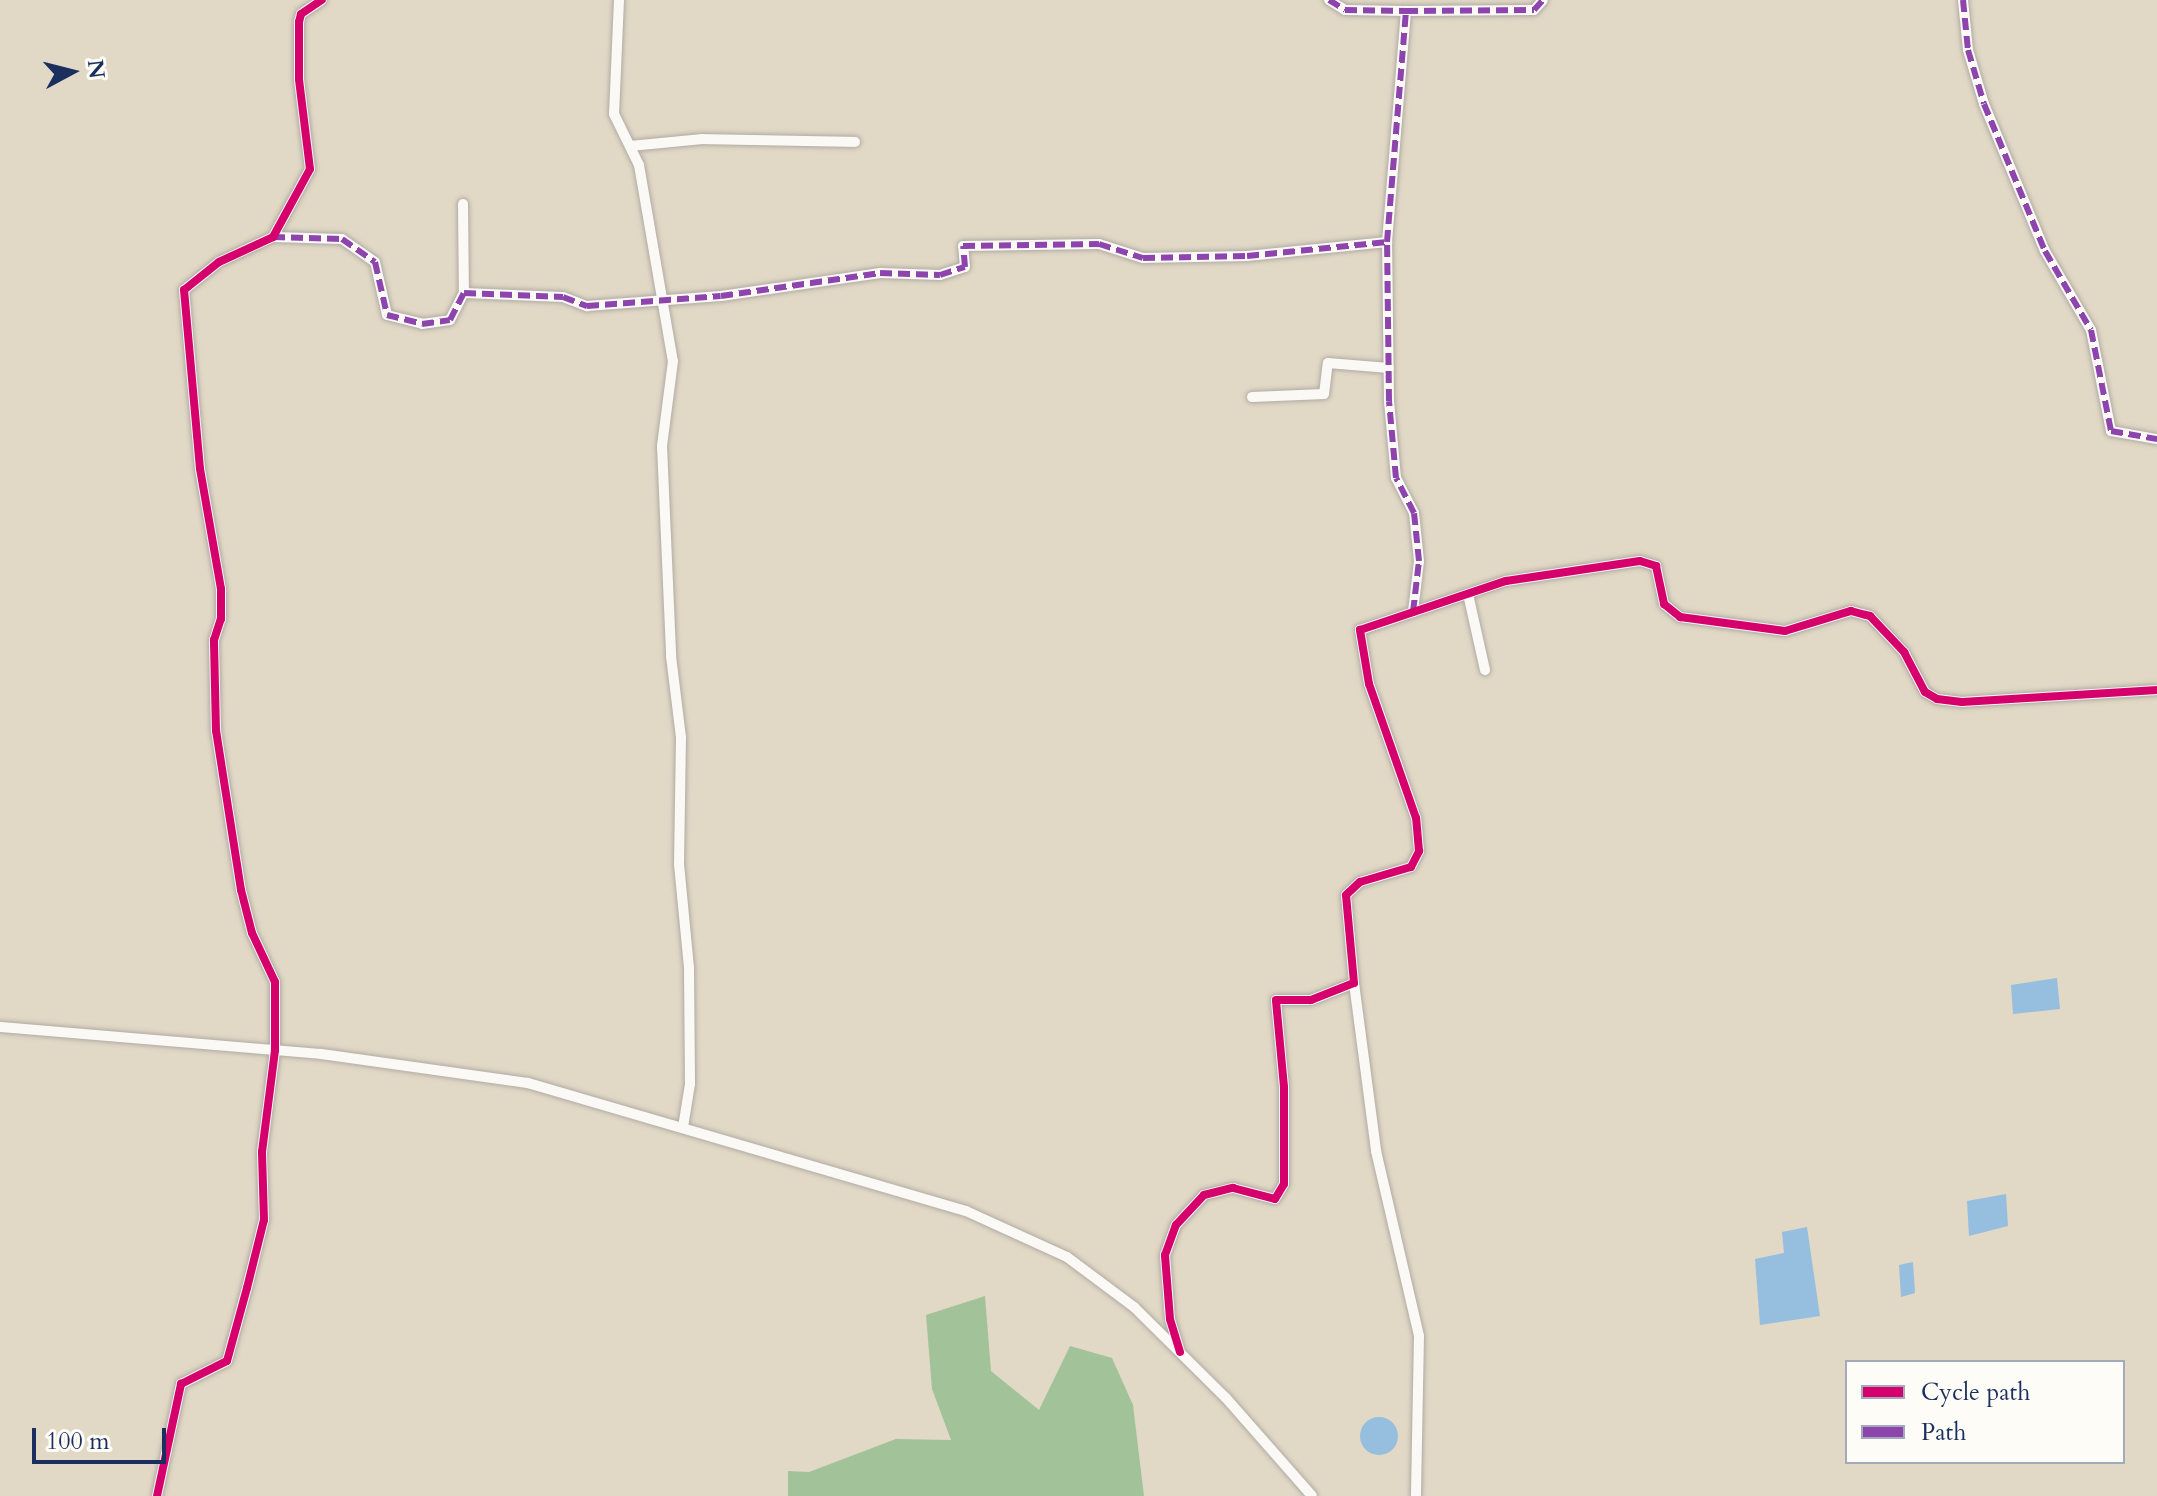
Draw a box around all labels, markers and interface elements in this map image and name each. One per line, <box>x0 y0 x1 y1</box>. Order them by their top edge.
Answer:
north arrow <box>32 32 112 112</box>
text: N <box>80 58 112 80</box>
legend <box>1845 1360 2125 1464</box>
text: Cycle path <box>1921 1376 2030 1409</box>
scale bar <box>36 1412 170 1462</box>
text: Path <box>1921 1416 1966 1449</box>
text: 100 m <box>46 1425 110 1458</box>

